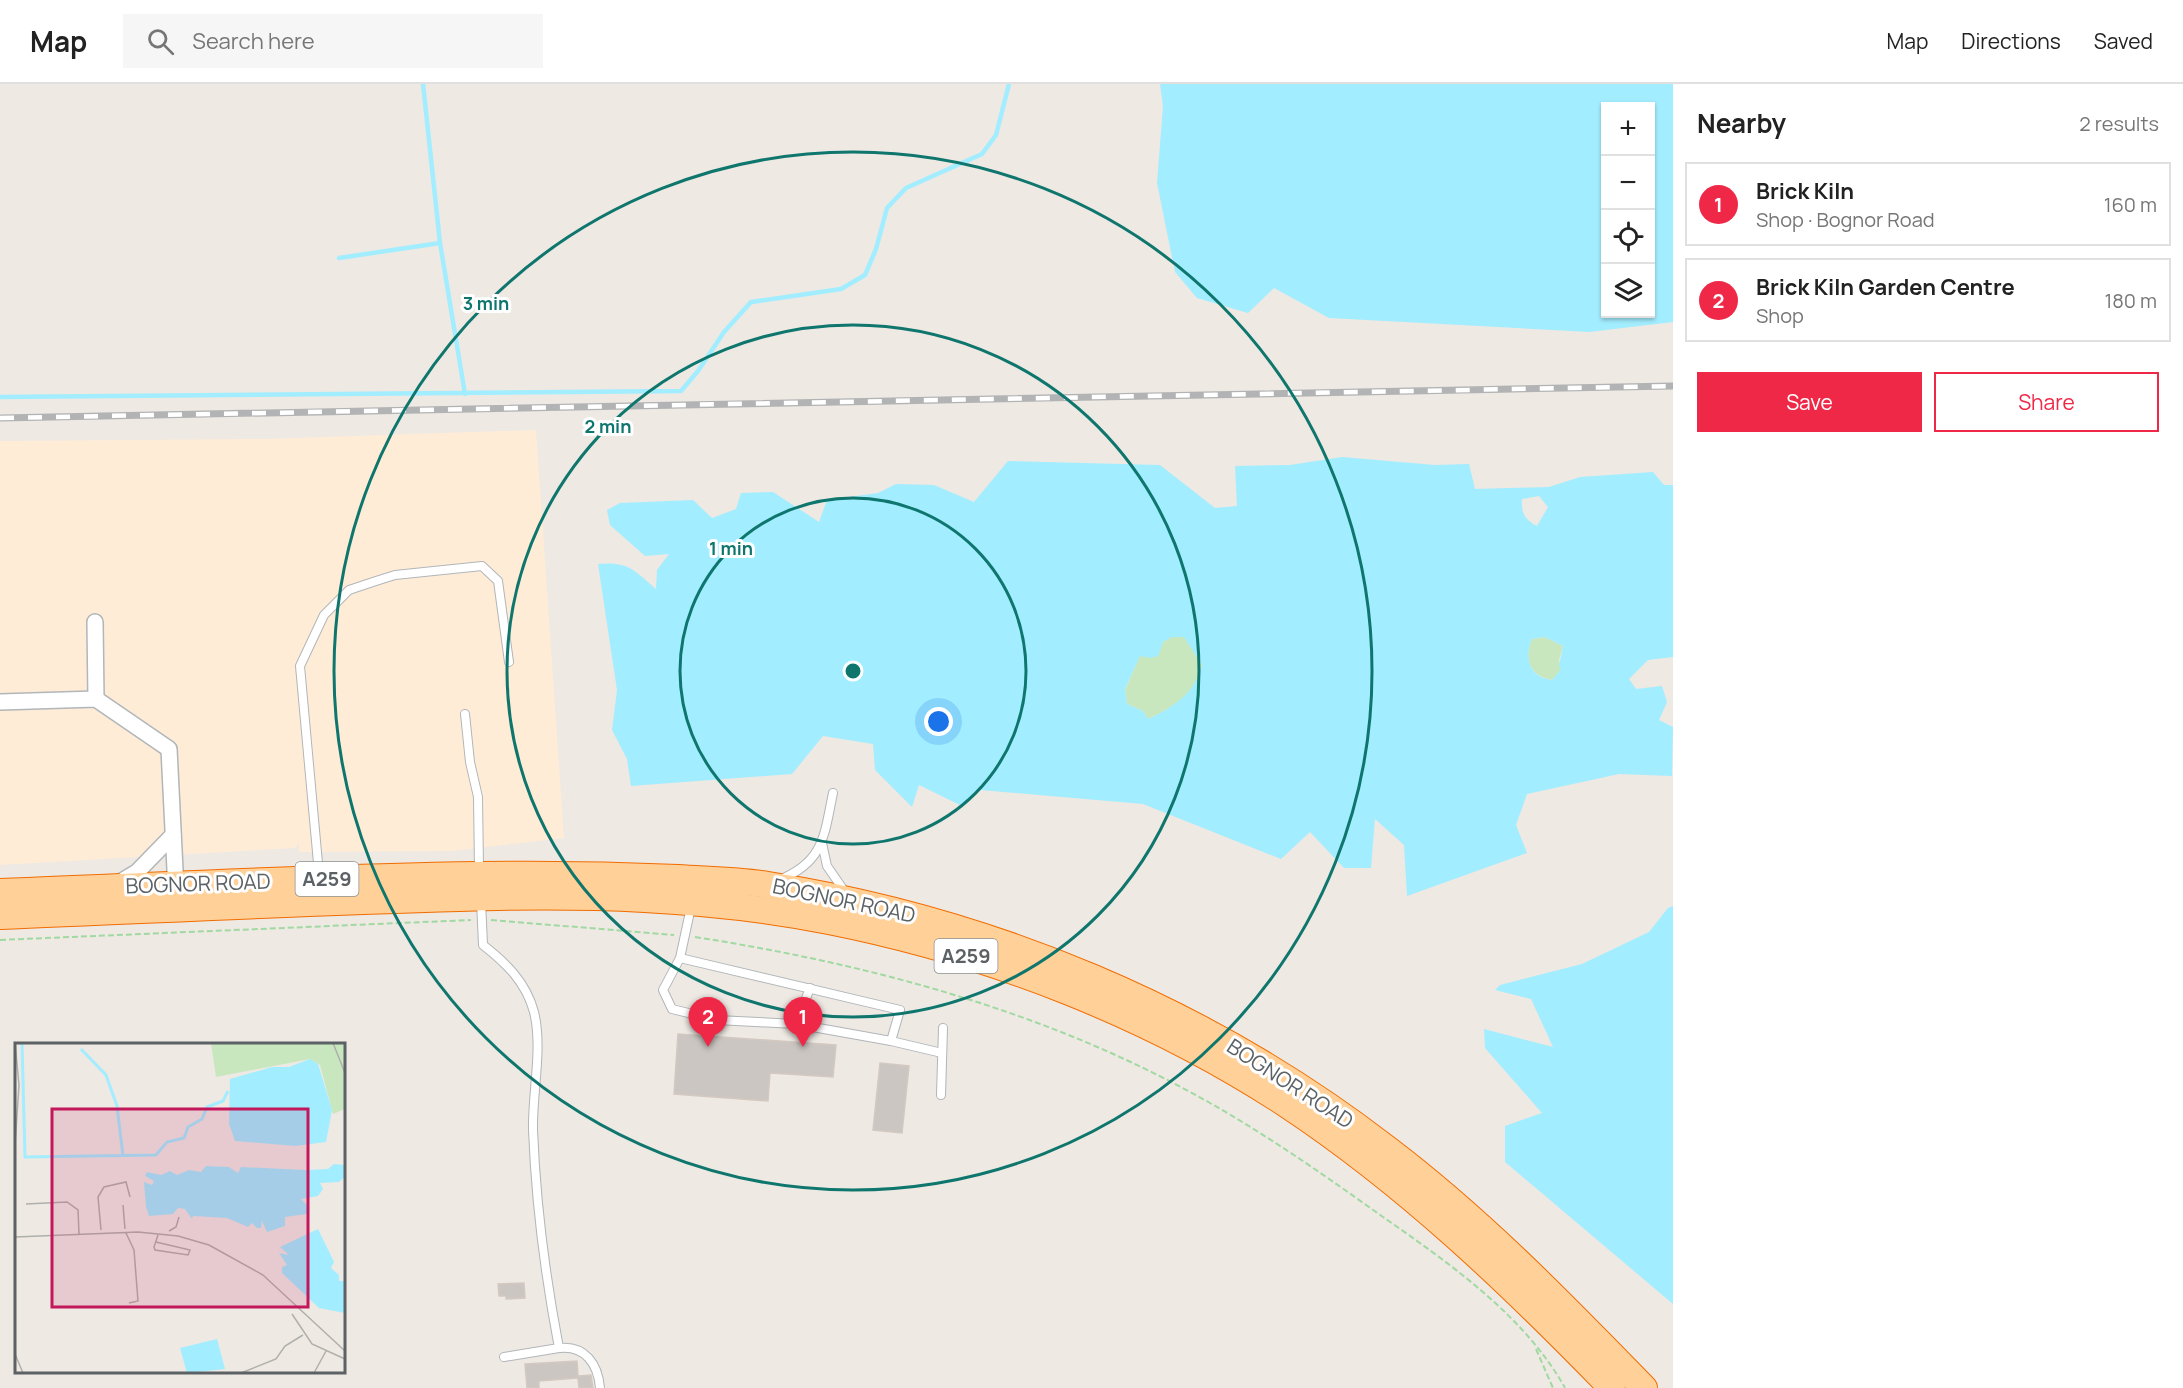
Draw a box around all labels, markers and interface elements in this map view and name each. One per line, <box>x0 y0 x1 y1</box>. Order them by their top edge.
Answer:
search box <box>123 14 543 68</box>
text: Map <box>30 22 87 60</box>
icon: search <box>144 25 177 58</box>
text: Search here <box>192 26 315 56</box>
text: Map <box>1887 27 1928 55</box>
text: Directions <box>1961 27 2061 55</box>
text: Saved <box>2094 27 2153 55</box>
map controls <box>1601 102 1655 318</box>
button: + <box>1601 102 1655 156</box>
text: Nearby <box>1697 105 1786 141</box>
text: 2 results <box>2079 110 2159 137</box>
button: − <box>1601 156 1655 210</box>
text: Brick Kiln <box>1756 176 1854 206</box>
text: 1 <box>1714 191 1723 218</box>
text: 160 m <box>2104 191 2157 218</box>
text: Shop · Bognor Road <box>1756 206 1935 233</box>
button: locate <box>1601 210 1655 264</box>
button: layers <box>1601 264 1655 318</box>
text: Brick Kiln Garden Centre <box>1756 272 2015 302</box>
text: 2 <box>1713 287 1724 314</box>
text: 180 m <box>2104 287 2157 314</box>
text: 3 min <box>463 291 509 315</box>
text: Shop <box>1756 302 1804 329</box>
button: Save <box>1697 372 1922 432</box>
button: Share <box>1934 372 2159 432</box>
text: 2 min <box>585 414 631 438</box>
text: 1 min <box>709 536 753 560</box>
centre of rings <box>843 661 863 681</box>
your location <box>924 707 953 736</box>
road number: A259 <box>296 862 358 896</box>
street label: BOGNOR ROAD <box>125 866 271 900</box>
street label: BOGNOR ROAD <box>770 871 918 929</box>
road number: A259 <box>934 939 998 973</box>
pin: 2 <box>688 998 728 1047</box>
pin: 1 <box>784 998 822 1047</box>
street label: BOGNOR ROAD <box>1222 1032 1359 1134</box>
inset map <box>15 1043 345 1373</box>

